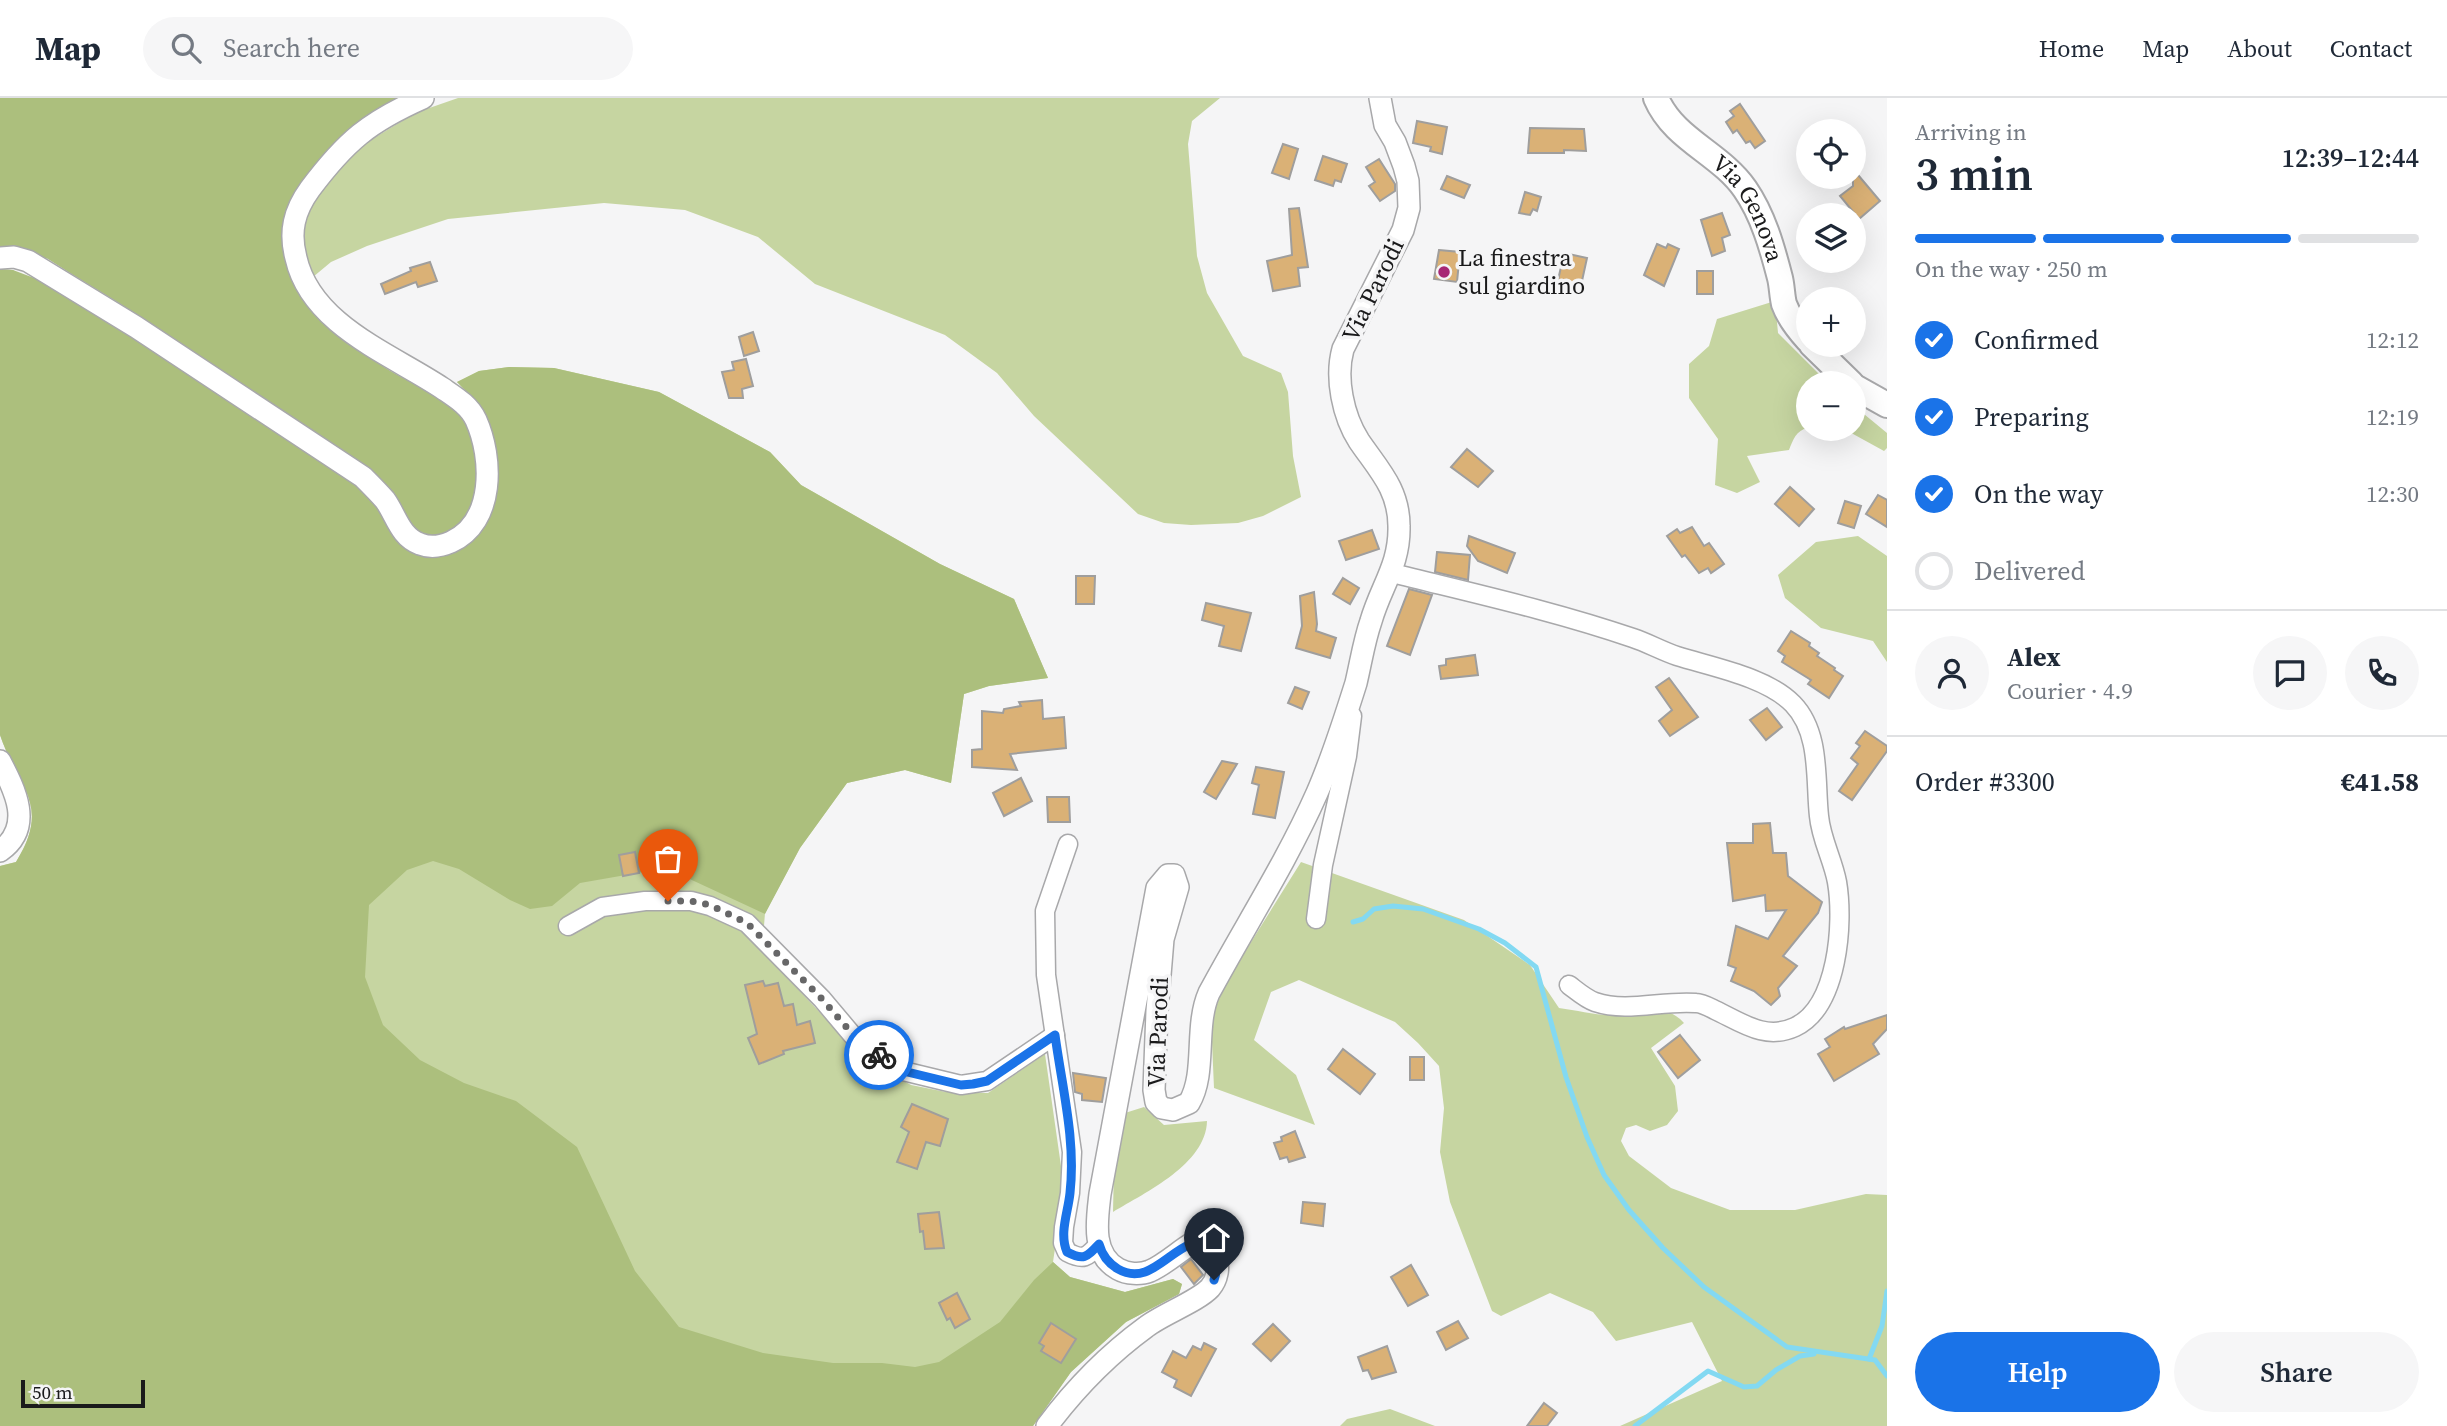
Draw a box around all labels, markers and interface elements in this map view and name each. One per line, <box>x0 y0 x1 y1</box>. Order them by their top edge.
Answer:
search box <box>143 17 633 80</box>
text: Map <box>35 26 101 71</box>
icon: search <box>167 29 205 67</box>
text: Search here <box>223 30 360 66</box>
text: Home <box>2039 32 2104 65</box>
text: Map <box>2142 32 2189 65</box>
text: About <box>2227 32 2292 65</box>
text: Contact <box>2330 32 2412 65</box>
text: Arriving in <box>1915 116 2027 148</box>
map controls <box>1796 119 1866 441</box>
button: locate <box>1796 119 1866 189</box>
text: 12:39–12:44 <box>2282 140 2419 176</box>
text: 3 min <box>1915 142 2033 205</box>
street label: Via Genova <box>1705 146 1792 267</box>
button: layers <box>1796 203 1866 273</box>
street label: Via Parodi <box>1334 233 1412 347</box>
place label: La finestra sul giardino <box>1458 241 1585 302</box>
text: On the way · 250 m <box>1915 253 2108 285</box>
marker: La finestra sul giardino <box>1436 264 1452 280</box>
button: + <box>1796 287 1866 357</box>
icon: check <box>1915 321 1953 359</box>
text: Confirmed <box>1974 322 2099 358</box>
text: 12:12 <box>2366 324 2419 356</box>
button: − <box>1796 371 1866 441</box>
icon: check <box>1915 398 1953 436</box>
text: Preparing <box>1974 399 2089 435</box>
text: 12:19 <box>2366 401 2419 433</box>
icon: check <box>1915 475 1953 513</box>
text: On the way <box>1974 476 2103 512</box>
text: 12:30 <box>2366 478 2419 510</box>
text: Delivered <box>1974 553 2085 589</box>
button: person <box>1915 636 1989 710</box>
button: chat <box>2253 636 2327 710</box>
button: phone <box>2345 636 2419 710</box>
text: Alex <box>2007 639 2061 675</box>
text: Courier · 4.9 <box>2007 675 2133 707</box>
text: Order #3300 <box>1915 764 2055 800</box>
text: €41.58 <box>2341 764 2419 800</box>
pin <box>638 829 698 901</box>
icon: bag <box>649 840 687 878</box>
street label: Via Parodi <box>1139 976 1176 1088</box>
courier <box>844 1020 914 1090</box>
icon: bike <box>860 1036 898 1074</box>
pin <box>1184 1208 1244 1280</box>
icon: home <box>1195 1219 1233 1257</box>
button: Help <box>1915 1332 2160 1412</box>
button: Share <box>2174 1332 2419 1412</box>
scale bar <box>21 1377 145 1409</box>
text: 50 m <box>32 1379 73 1405</box>

